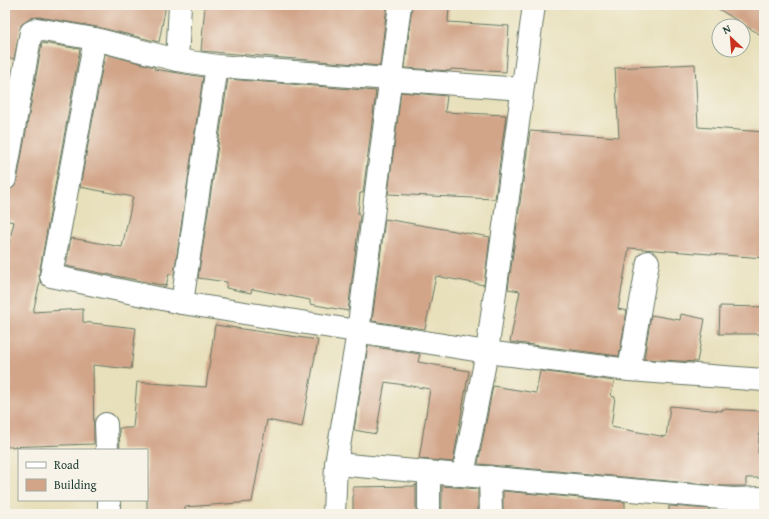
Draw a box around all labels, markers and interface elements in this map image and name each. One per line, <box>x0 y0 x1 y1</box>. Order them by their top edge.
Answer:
north arrow <box>711 18 751 58</box>
text: N <box>720 20 734 38</box>
legend <box>18 449 148 501</box>
text: Road <box>54 456 80 473</box>
text: Building <box>54 476 97 493</box>

